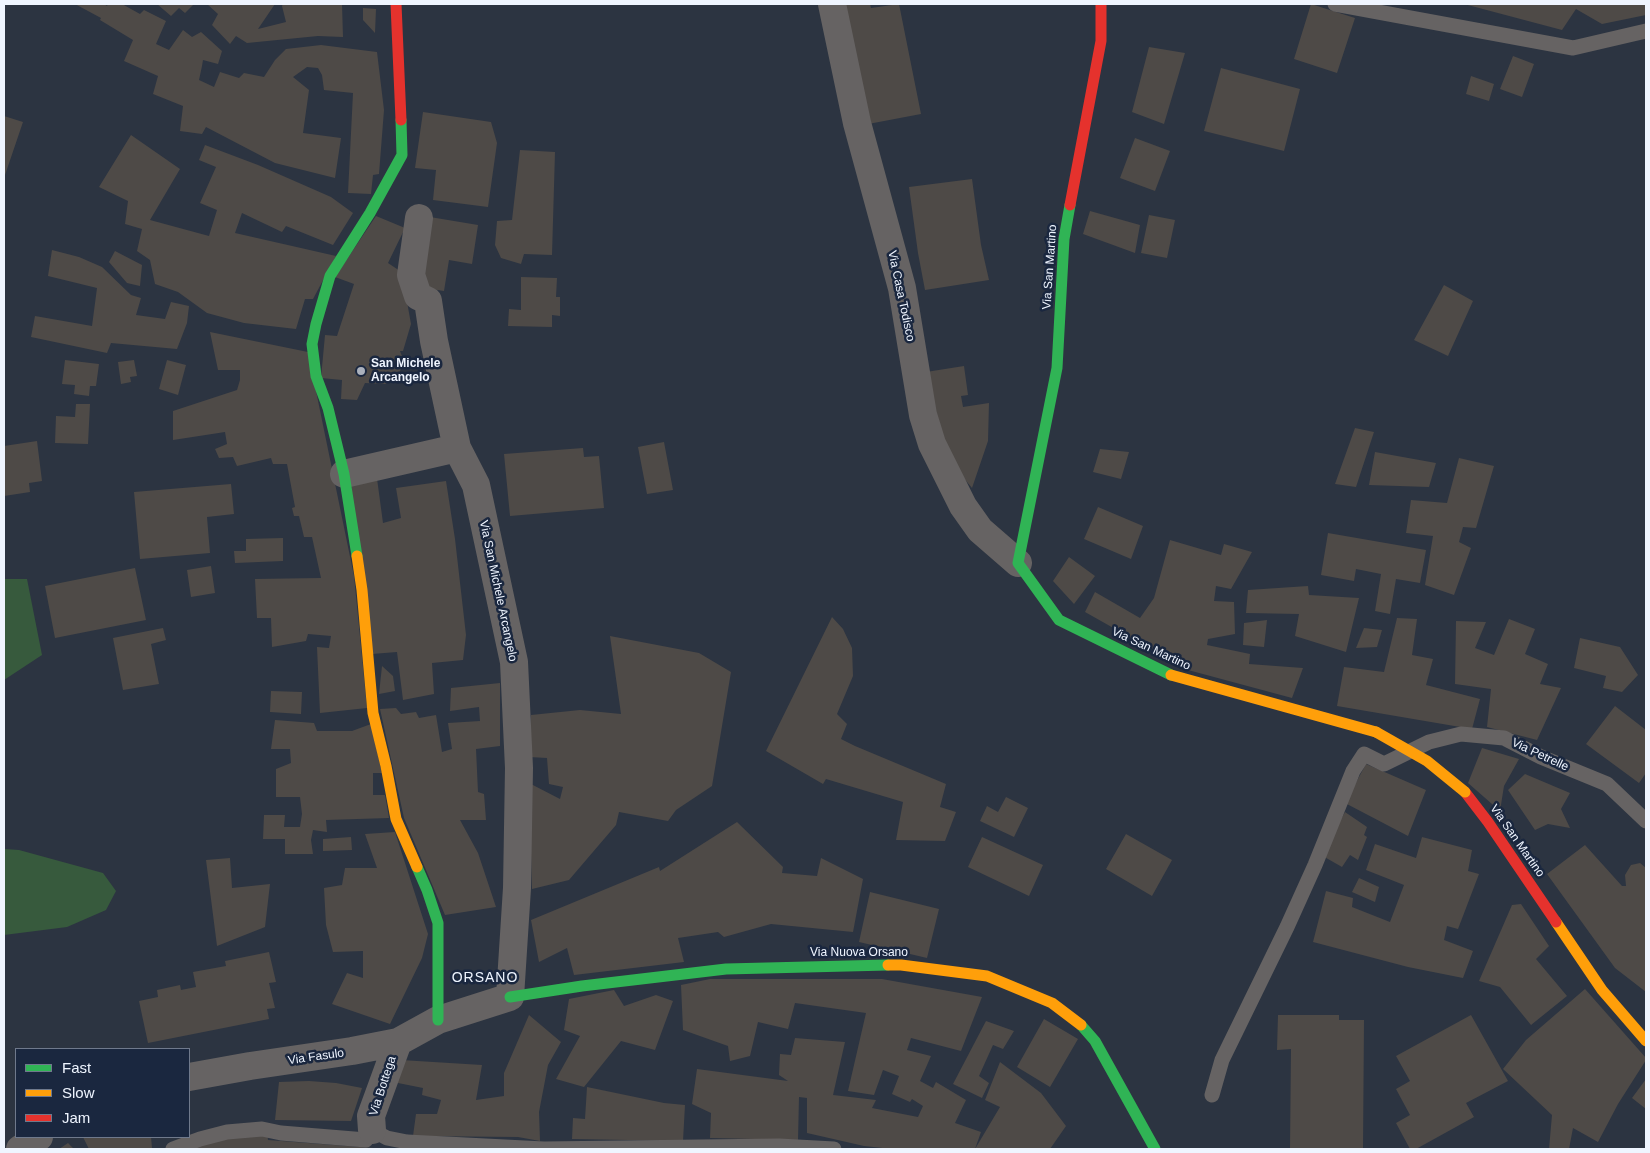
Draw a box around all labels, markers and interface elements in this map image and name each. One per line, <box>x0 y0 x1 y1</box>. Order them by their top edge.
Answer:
street label: Via San Martino <box>1040 224 1060 310</box>
street label: Via Casa Todisco <box>884 249 918 343</box>
place label: San Michele Arcangelo <box>371 357 440 385</box>
marker: San Michele Arcangelo <box>355 365 367 377</box>
street label: Via San Michele Arcangelo <box>476 519 520 663</box>
street label: Via San Martino <box>1109 624 1193 674</box>
street label: Via Petrelle <box>1509 736 1571 774</box>
street label: Via San Martino <box>1487 802 1547 880</box>
street label: Via Nuova Orsano <box>810 946 908 960</box>
district label: ORSANO <box>451 970 519 986</box>
street label: Via Fasulo <box>287 1046 345 1068</box>
legend <box>15 1048 190 1138</box>
street label: Via Bottega <box>367 1054 399 1118</box>
text: Fast <box>62 1059 91 1076</box>
text: Slow <box>62 1084 95 1101</box>
text: Jam <box>62 1109 90 1126</box>

